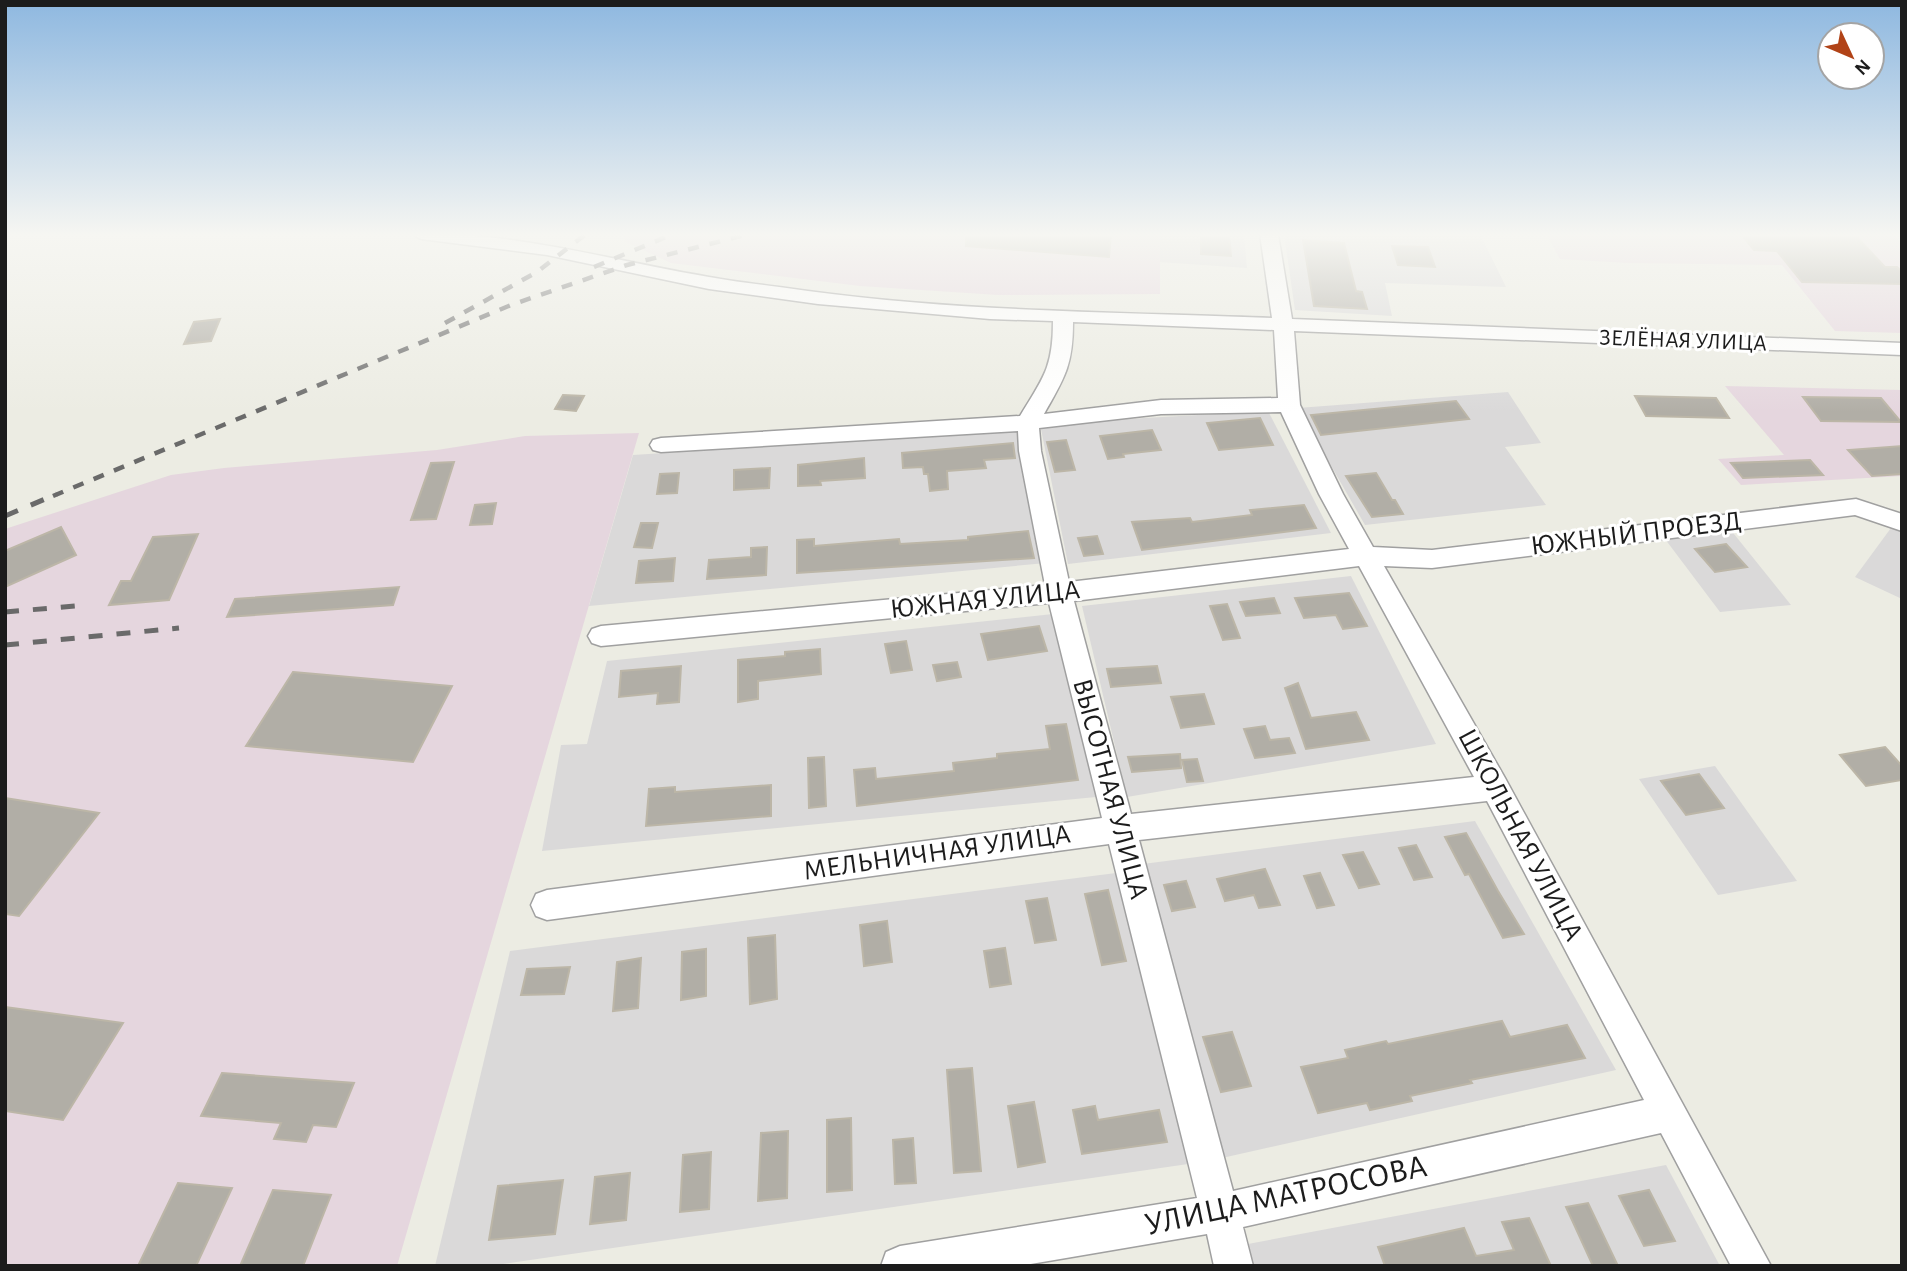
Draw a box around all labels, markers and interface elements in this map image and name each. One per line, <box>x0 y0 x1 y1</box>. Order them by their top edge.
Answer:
north arrow <box>1816 21 1886 91</box>
text: N <box>1851 55 1874 78</box>
street label: ЗЕЛЁНАЯ УЛИЦА <box>1599 325 1767 355</box>
street label: ЮЖНЫЙ ПРОЕЗД <box>1529 506 1743 561</box>
street label: ЮЖНАЯ УЛИЦА <box>889 576 1081 624</box>
street label: ВЫСОТНАЯ УЛИЦА <box>1067 676 1153 902</box>
street label: ШКОЛЬНАЯ УЛИЦА <box>1452 724 1588 946</box>
street label: МЕЛЬНИЧНАЯ УЛИЦА <box>802 820 1072 886</box>
street label: УЛИЦА МАТРОСОВА <box>1142 1150 1430 1242</box>

